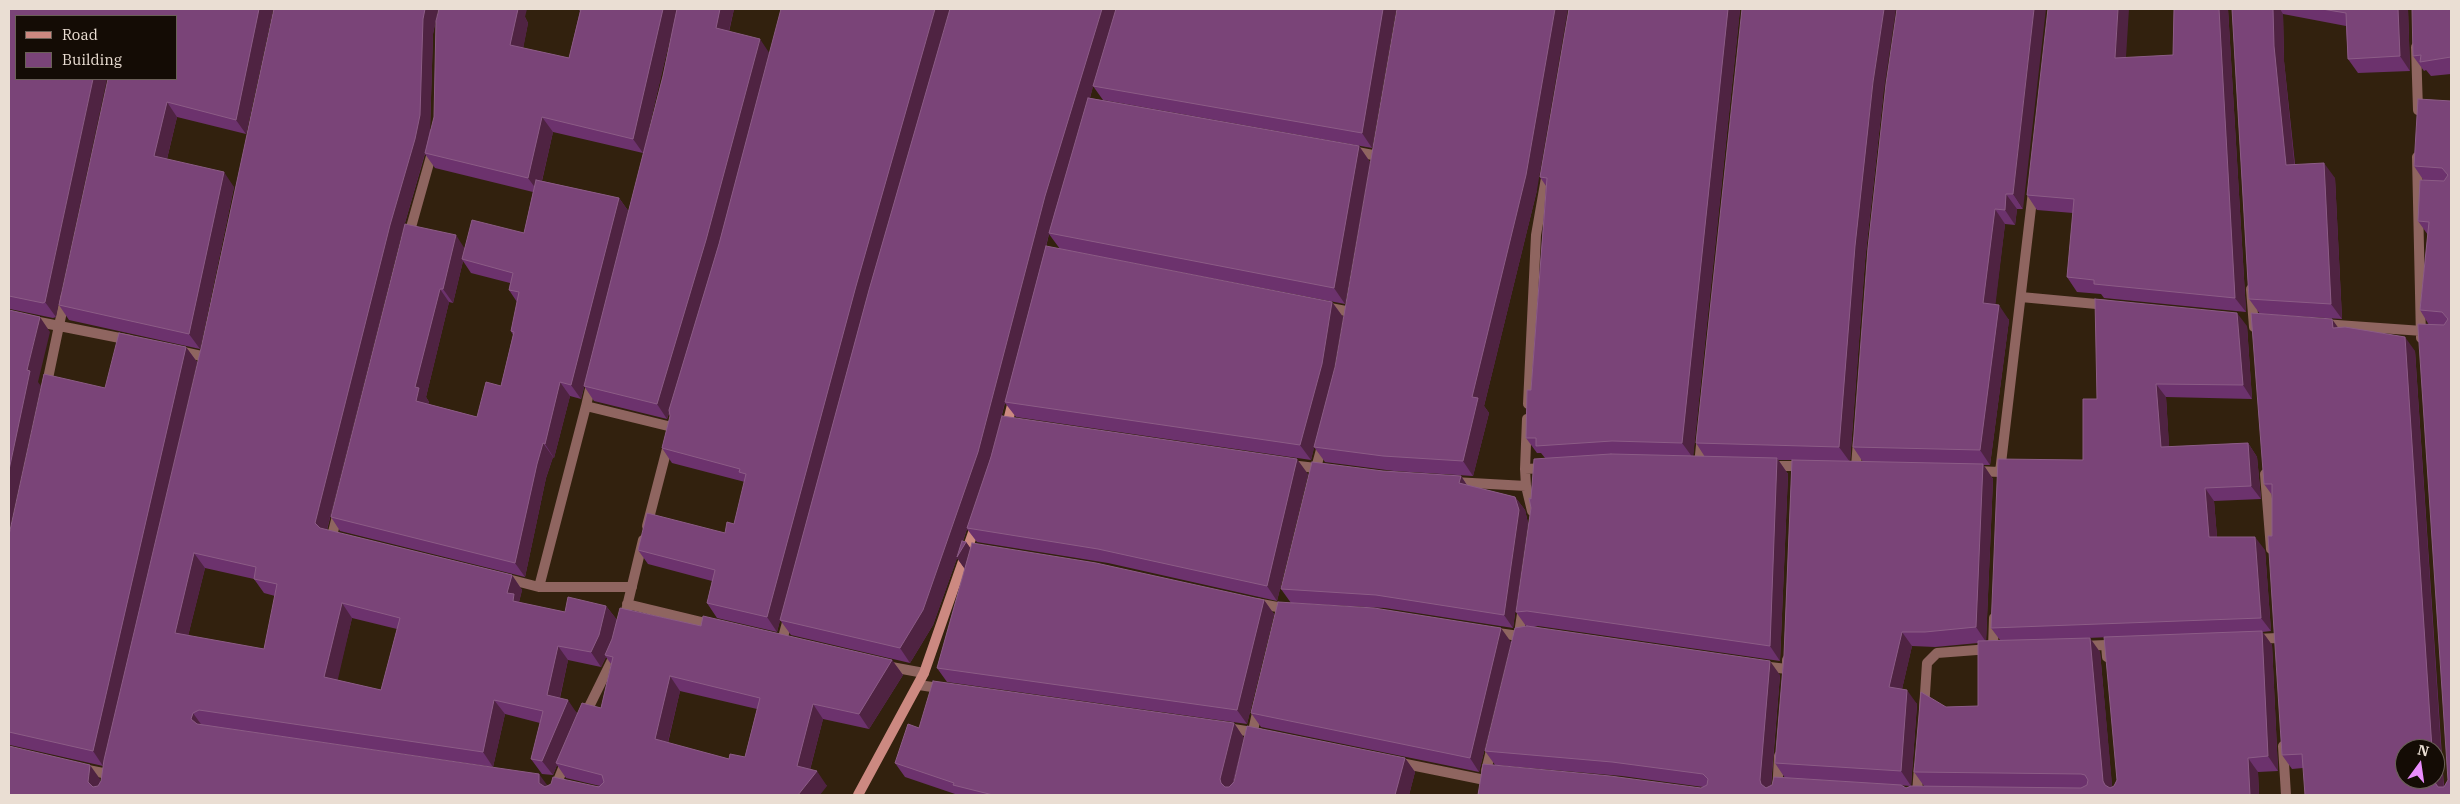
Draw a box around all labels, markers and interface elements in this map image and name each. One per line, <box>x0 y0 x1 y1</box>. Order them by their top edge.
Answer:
legend <box>15 15 178 80</box>
text: Road <box>62 25 98 44</box>
text: Building <box>62 50 122 69</box>
north arrow <box>2395 739 2445 789</box>
text: N <box>2416 740 2431 760</box>

